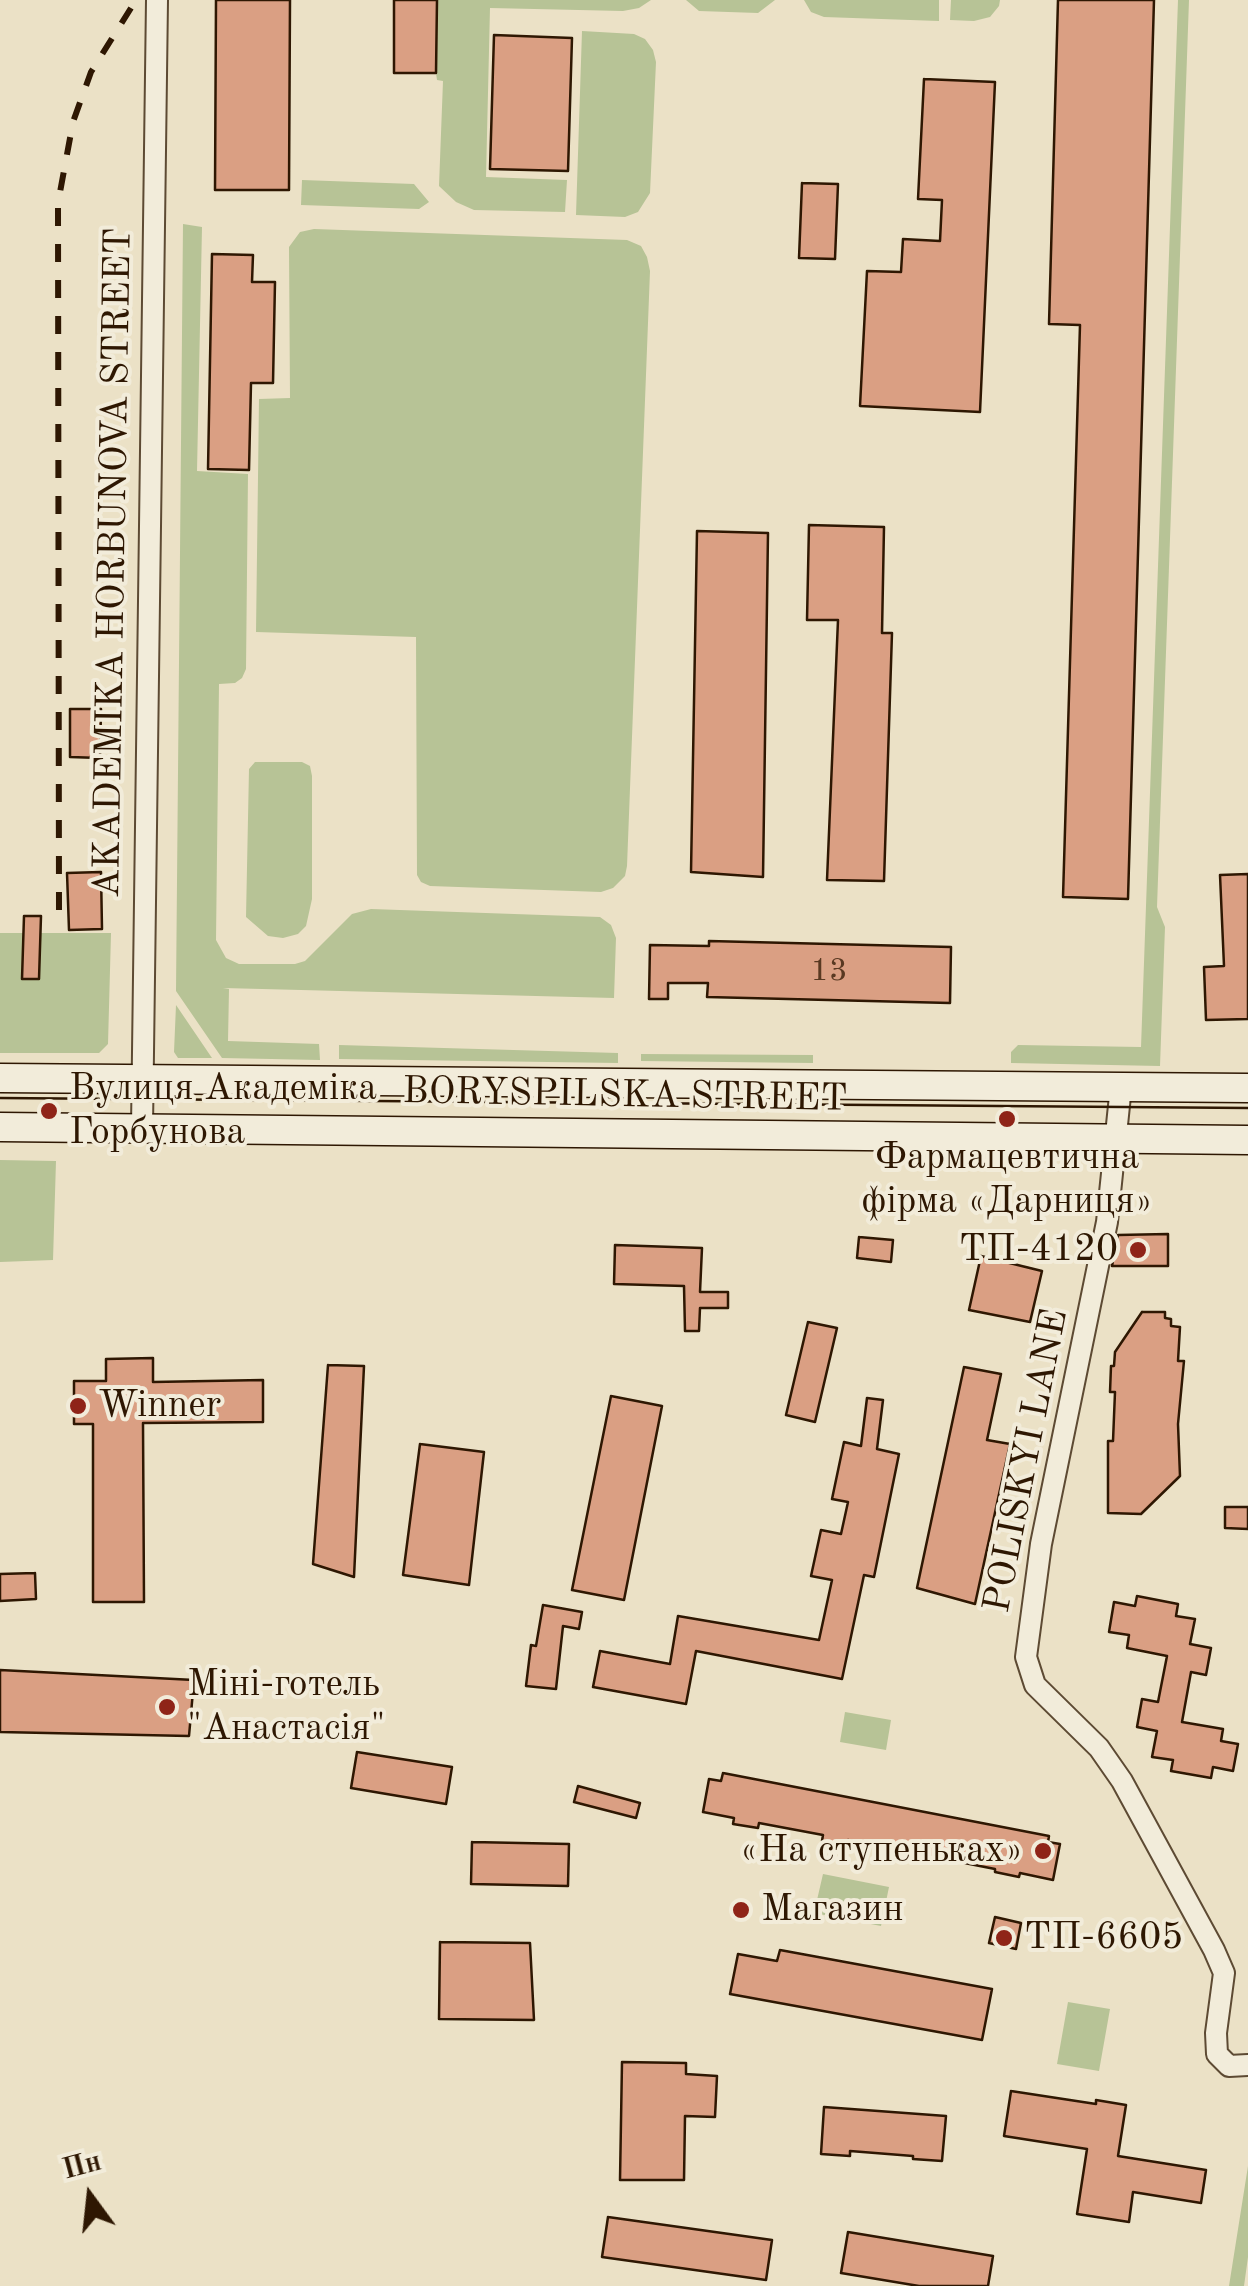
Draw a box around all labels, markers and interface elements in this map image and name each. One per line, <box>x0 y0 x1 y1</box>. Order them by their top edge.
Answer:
street label: AKADEMIKA HORBUNOVA STREET <box>85 227 143 899</box>
house number: 13 <box>810 953 848 991</box>
place label: Вулиця Академіка Горбунова <box>69 1066 377 1156</box>
street label: BORYSPILSKA STREET <box>402 1069 848 1123</box>
marker: Вулиця Академіка Горбунова <box>38 1100 60 1122</box>
marker: Фармацевтична фірма «Дарниця» <box>996 1108 1018 1130</box>
place label: Фармацевтична фірма «Дарниця» <box>861 1135 1153 1224</box>
place label: ТП-4120 <box>959 1227 1118 1273</box>
marker: ТП-4120 <box>1127 1239 1149 1261</box>
street label: POLISKYI LANE <box>975 1305 1079 1617</box>
place label: Winner <box>98 1383 221 1429</box>
marker: Winner <box>67 1395 89 1417</box>
place label: Міні-готель "Анастасія" <box>187 1662 385 1752</box>
marker: Міні-готель "Анастасія" <box>156 1696 178 1718</box>
place label: «На ступеньках» <box>740 1828 1023 1874</box>
marker: «На ступеньках» <box>1032 1840 1054 1862</box>
place label: Магазин <box>761 1887 903 1933</box>
marker: Магазин <box>730 1899 752 1921</box>
place label: ТП-6605 <box>1024 1915 1183 1961</box>
marker: ТП-6605 <box>993 1927 1015 1949</box>
north arrow <box>40 2146 140 2246</box>
text: Пн <box>60 2149 104 2186</box>

